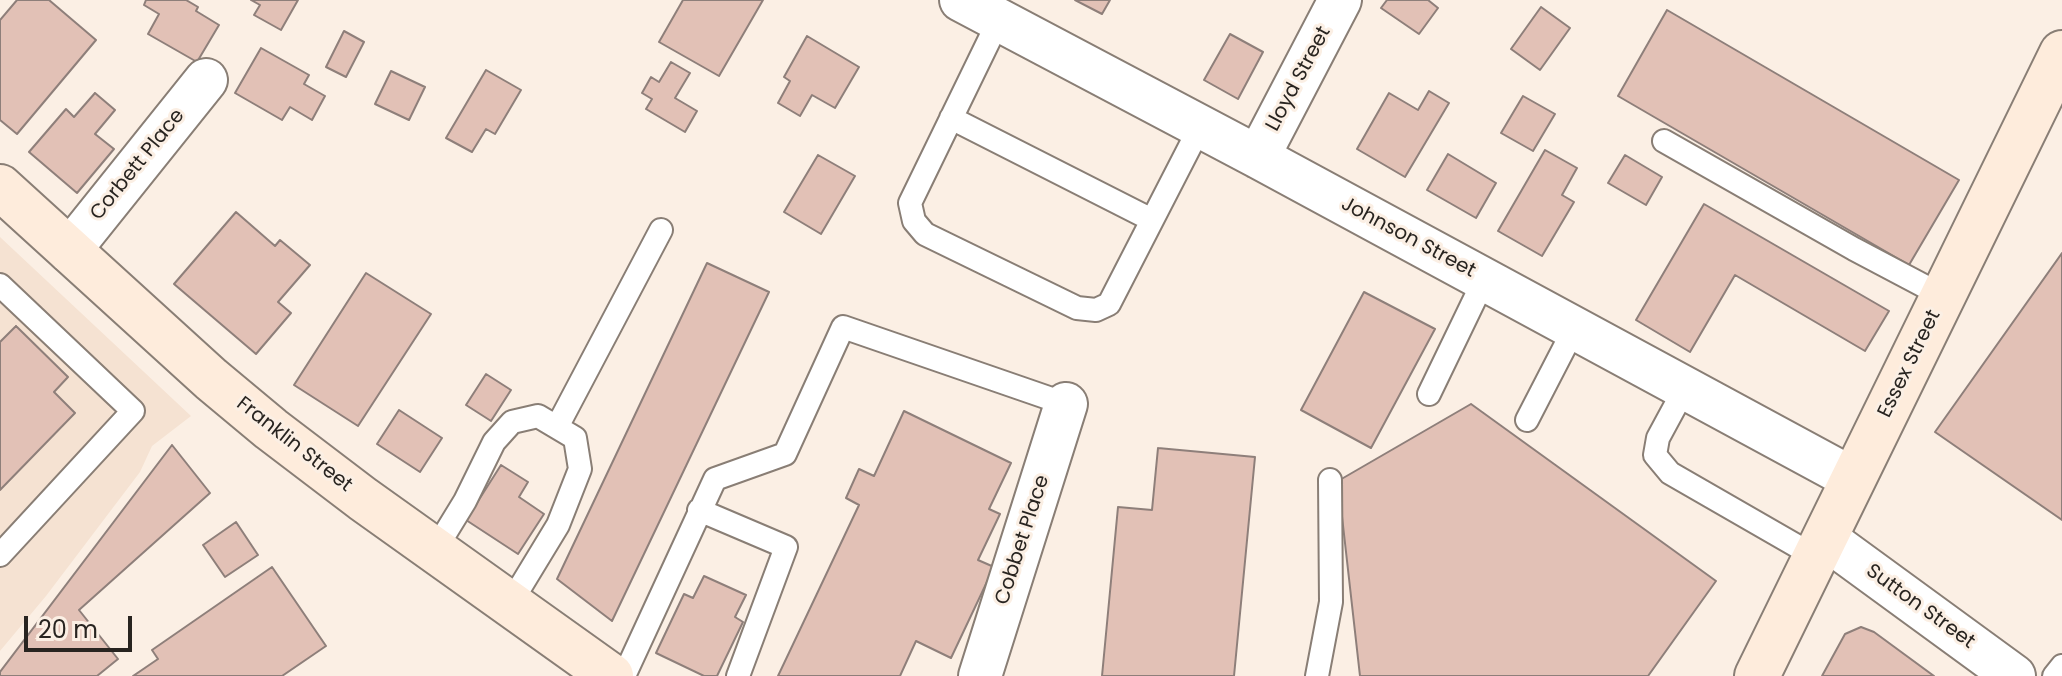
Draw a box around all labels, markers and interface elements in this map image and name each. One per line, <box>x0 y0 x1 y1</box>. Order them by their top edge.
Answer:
street label: Lloyd Street <box>1261 23 1337 135</box>
street label: Corbett Place <box>86 105 190 225</box>
street label: Johnson Street <box>1337 192 1479 284</box>
street label: Essex Street <box>1874 306 1946 422</box>
street label: Franklin Street <box>231 392 357 498</box>
street label: Cobbet Place <box>991 472 1055 608</box>
street label: Sutton Street <box>1861 559 1979 655</box>
scale bar <box>28 600 136 650</box>
text: 20 m <box>38 613 98 646</box>

